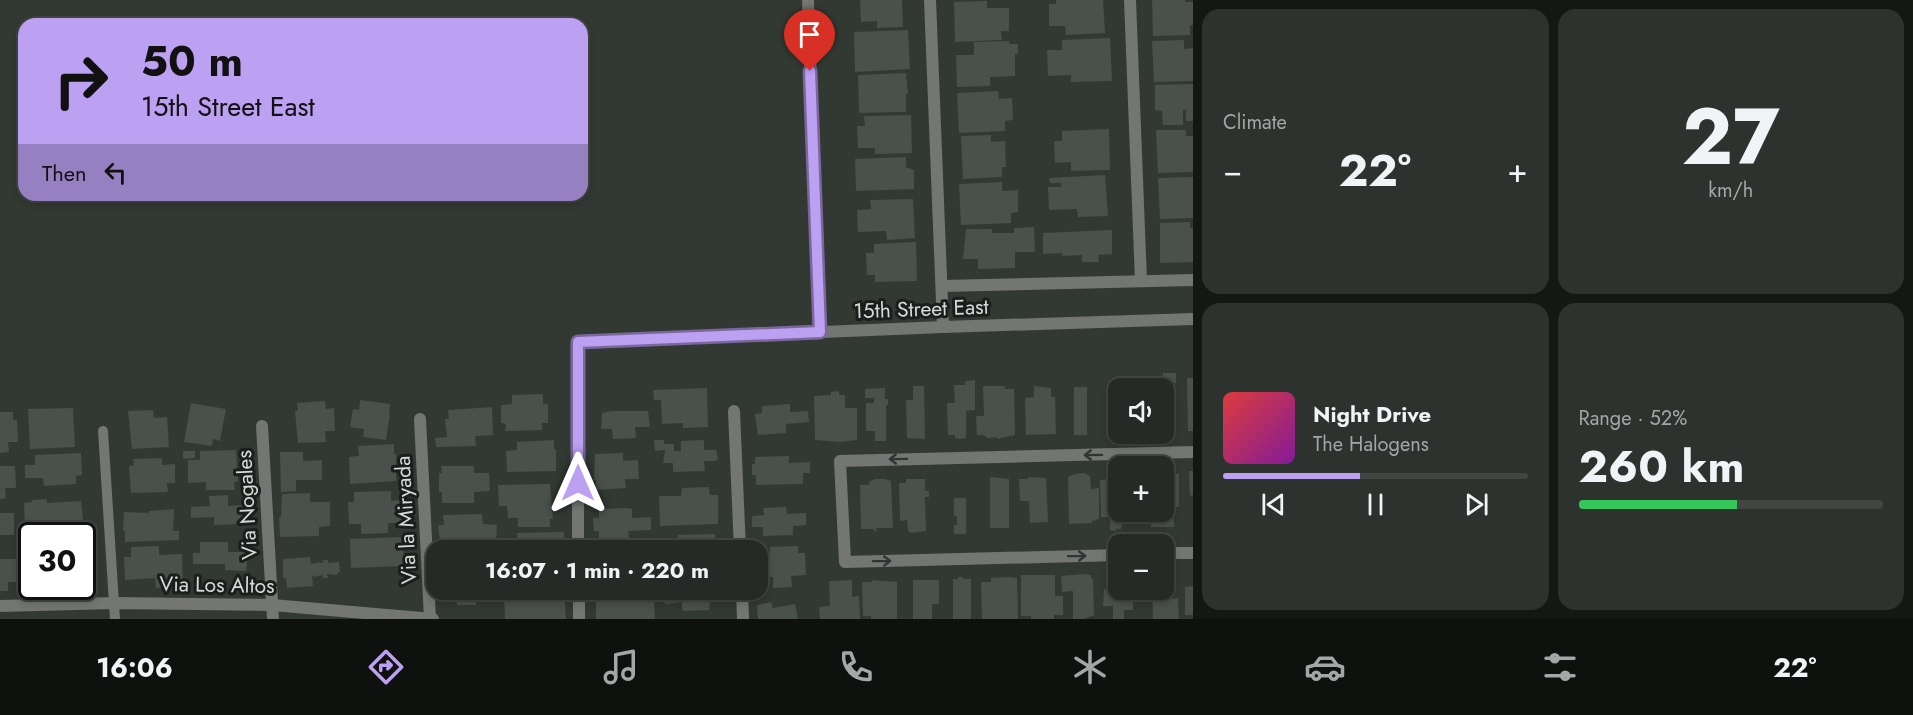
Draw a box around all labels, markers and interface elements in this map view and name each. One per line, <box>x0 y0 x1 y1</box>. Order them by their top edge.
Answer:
pin <box>784 9 835 71</box>
icon: arrive <box>793 18 826 51</box>
text: 50 m <box>141 31 243 92</box>
icon: right <box>42 42 120 120</box>
text: 27 <box>1682 81 1780 193</box>
text: 15th Street East <box>141 87 315 126</box>
text: Climate <box>1223 108 1287 137</box>
text: 22° <box>1339 138 1411 203</box>
text: − <box>1223 147 1242 194</box>
text: + <box>1507 147 1528 194</box>
icon: left <box>99 156 132 189</box>
text: Then <box>42 157 87 189</box>
text: km/h <box>1708 176 1753 205</box>
street label: 15th Street East <box>853 292 989 326</box>
map controls <box>1108 378 1174 600</box>
button: sound <box>1108 378 1174 444</box>
text: Night Drive <box>1313 398 1431 430</box>
text: Range · 52% <box>1579 404 1687 433</box>
text: The Halogens <box>1313 430 1429 459</box>
text: 260 km <box>1579 434 1744 499</box>
street label: Via Nogales <box>229 449 265 561</box>
one-way arrow <box>1083 449 1103 460</box>
position arrow <box>546 451 610 515</box>
one-way arrow <box>888 454 908 465</box>
street label: Via la Miryada <box>388 455 424 585</box>
button: + <box>1108 456 1174 522</box>
icon: previous <box>1257 488 1290 521</box>
icon: pause <box>1359 488 1392 521</box>
icon: next <box>1460 488 1493 521</box>
speed limit sign: 30 <box>18 522 96 600</box>
button: − <box>1108 534 1174 600</box>
one-way arrow <box>1066 550 1086 561</box>
text: 16:07 · 1 min · 220 m <box>485 554 709 586</box>
one-way arrow <box>871 555 891 566</box>
street label: Via Los Altos <box>159 569 275 601</box>
icon: directions <box>365 646 407 688</box>
icon: music <box>600 646 642 688</box>
icon: phone <box>835 646 877 688</box>
icon: climate <box>1069 646 1111 688</box>
icon: car <box>1304 646 1346 688</box>
icon: filters <box>1539 646 1581 688</box>
text: 16:06 <box>96 648 173 687</box>
text: 22° <box>1773 648 1817 687</box>

